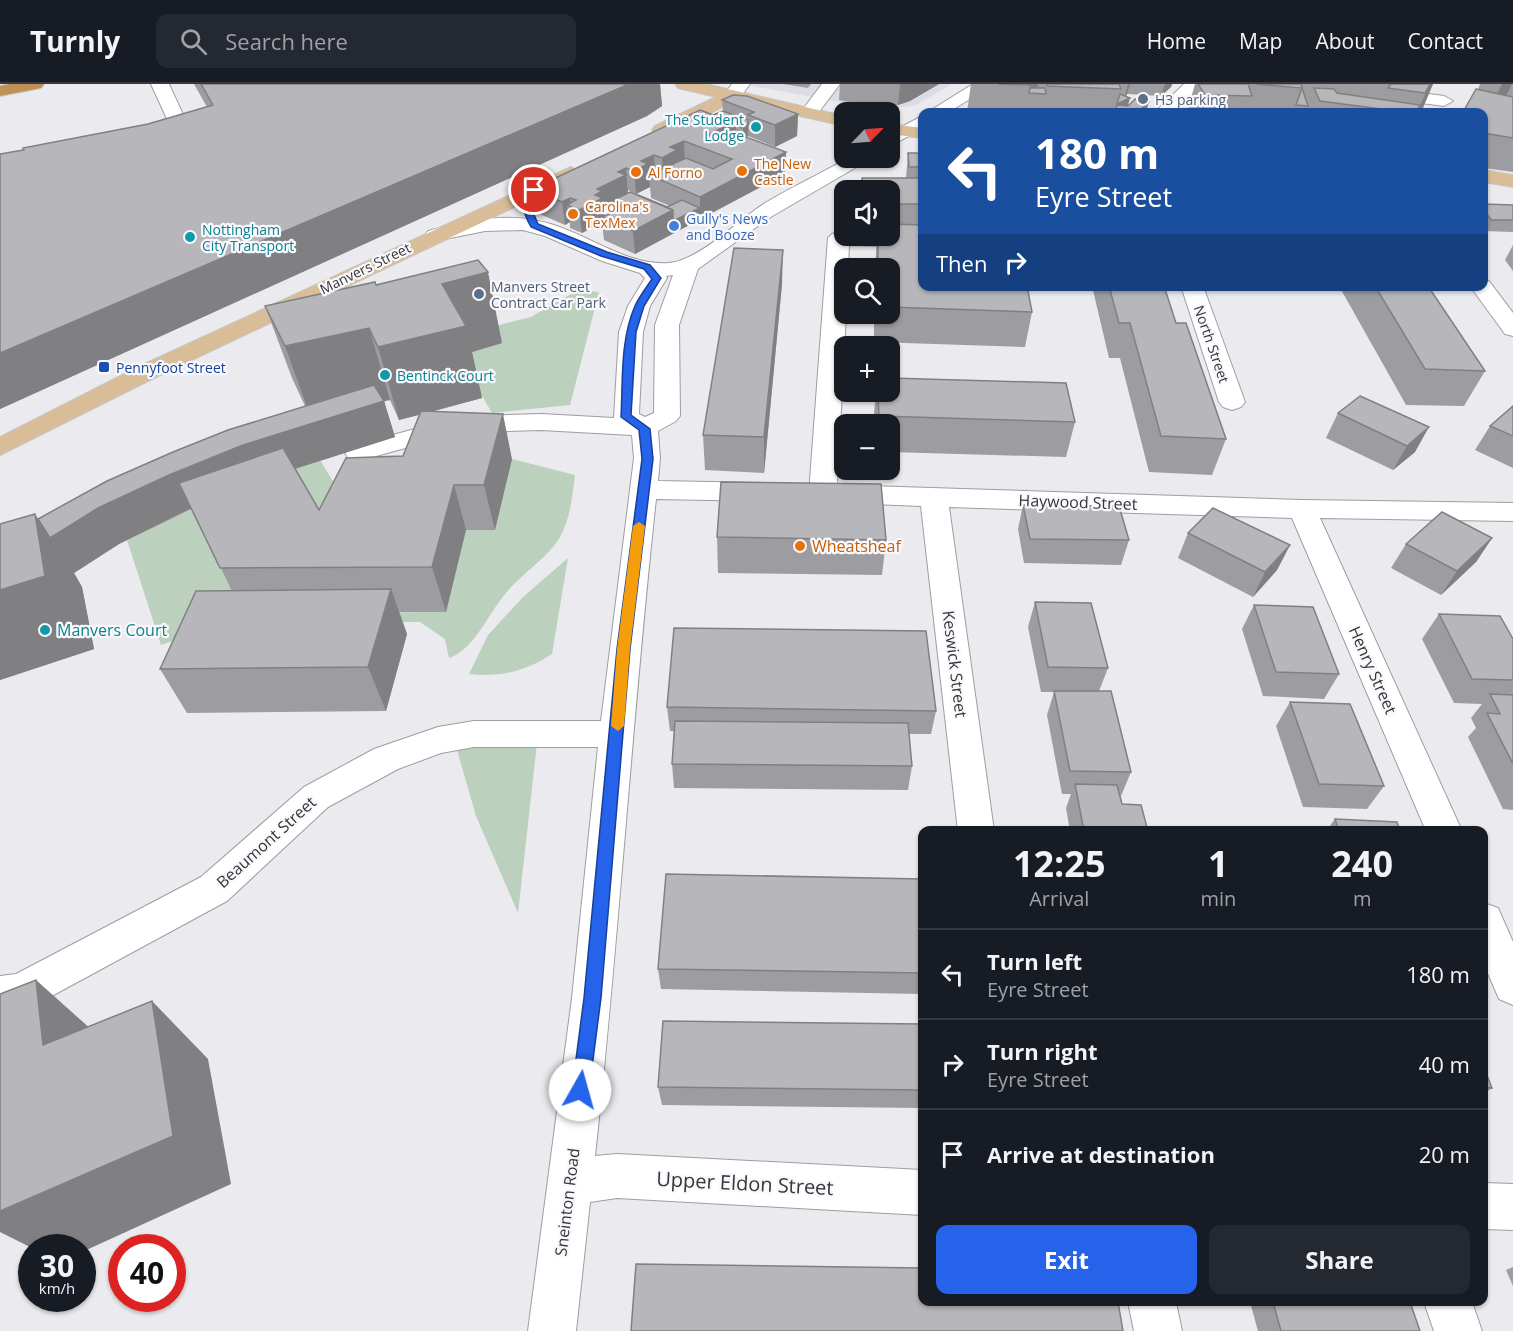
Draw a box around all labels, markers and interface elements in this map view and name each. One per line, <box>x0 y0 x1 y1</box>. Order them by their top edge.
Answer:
search box <box>156 14 576 68</box>
text: Turnly <box>30 22 120 60</box>
icon: search <box>177 25 210 58</box>
text: Search here <box>225 26 348 56</box>
text: Home <box>1147 27 1206 55</box>
text: Map <box>1239 27 1282 55</box>
text: About <box>1315 27 1375 55</box>
text: Contact <box>1408 27 1483 55</box>
place label: H3 parking <box>1155 90 1227 109</box>
marker: H3 parking <box>1136 92 1150 106</box>
north arrow <box>834 102 900 168</box>
map controls <box>834 102 900 480</box>
place label: The Student Lodge <box>665 110 744 145</box>
marker: The Student Lodge <box>749 120 763 134</box>
text: 180 m <box>1035 124 1159 181</box>
icon: left <box>936 132 1014 210</box>
place label: The New Castle <box>754 154 811 189</box>
place label: Al Forno <box>648 163 702 182</box>
pin <box>508 164 559 215</box>
marker: The New Castle <box>735 164 749 178</box>
marker: Al Forno <box>629 165 643 179</box>
icon: arrive <box>517 173 550 206</box>
text: Eyre Street <box>1035 178 1172 215</box>
button: sound <box>834 180 900 246</box>
place label: Carolina's TexMex <box>585 197 649 232</box>
marker: Carolina's TexMex <box>566 207 580 221</box>
place label: Gully's News and Booze <box>686 209 768 244</box>
marker: Gully's News and Booze <box>667 219 681 233</box>
place label: Nottingham City Transport <box>202 220 294 255</box>
marker: Nottingham City Transport <box>183 230 197 244</box>
street label: Manvers Street <box>316 238 414 298</box>
icon: right <box>999 246 1032 279</box>
text: Then <box>936 248 987 278</box>
button: search <box>834 258 900 324</box>
place label: Manvers Street Contract Car Park <box>491 277 607 312</box>
marker: Manvers Street Contract Car Park <box>472 287 486 301</box>
street label: North Street <box>1190 303 1234 385</box>
button: + <box>834 336 900 402</box>
place label: Pennyfoot Street <box>116 358 226 377</box>
marker: Pennyfoot Street <box>97 360 111 374</box>
place label: Bentinck Court <box>397 366 494 385</box>
marker: Bentinck Court <box>378 368 392 382</box>
button: − <box>834 414 900 480</box>
street label: Haywood Street <box>1018 489 1138 515</box>
place label: Wheatsheaf <box>812 535 902 557</box>
marker: Wheatsheaf <box>793 539 807 553</box>
street label: Keswick Street <box>938 609 973 719</box>
place label: Manvers Court <box>57 619 167 641</box>
marker: Manvers Court <box>38 623 52 637</box>
street label: Henry Street <box>1344 623 1402 718</box>
street label: Beaumont Street <box>212 791 321 893</box>
text: 12:25 <box>1013 839 1106 888</box>
text: 1 <box>1208 839 1229 888</box>
text: 240 <box>1331 839 1393 888</box>
text: Arrival <box>1029 885 1089 912</box>
text: min <box>1200 885 1236 912</box>
text: m <box>1353 885 1371 912</box>
text: Turn left <box>987 946 1082 976</box>
icon: left <box>936 958 969 991</box>
text: 180 m <box>1406 959 1470 989</box>
text: Eyre Street <box>987 976 1089 1003</box>
text: Turn right <box>987 1036 1098 1066</box>
icon: right <box>936 1048 969 1081</box>
text: 40 m <box>1419 1049 1470 1079</box>
position arrow <box>548 1058 612 1122</box>
text: Eyre Street <box>987 1066 1089 1093</box>
icon: arrive <box>936 1138 969 1171</box>
text: Arrive at destination <box>987 1139 1215 1169</box>
text: 20 m <box>1419 1139 1470 1169</box>
street label: Sneinton Road <box>549 1147 585 1257</box>
street label: Upper Eldon Street <box>656 1165 834 1201</box>
button: Exit <box>936 1225 1197 1294</box>
button: Share <box>1209 1225 1470 1294</box>
speed limit sign: 40 <box>108 1234 186 1312</box>
text: 30 <box>40 1245 74 1286</box>
text: km/h <box>39 1278 75 1298</box>

